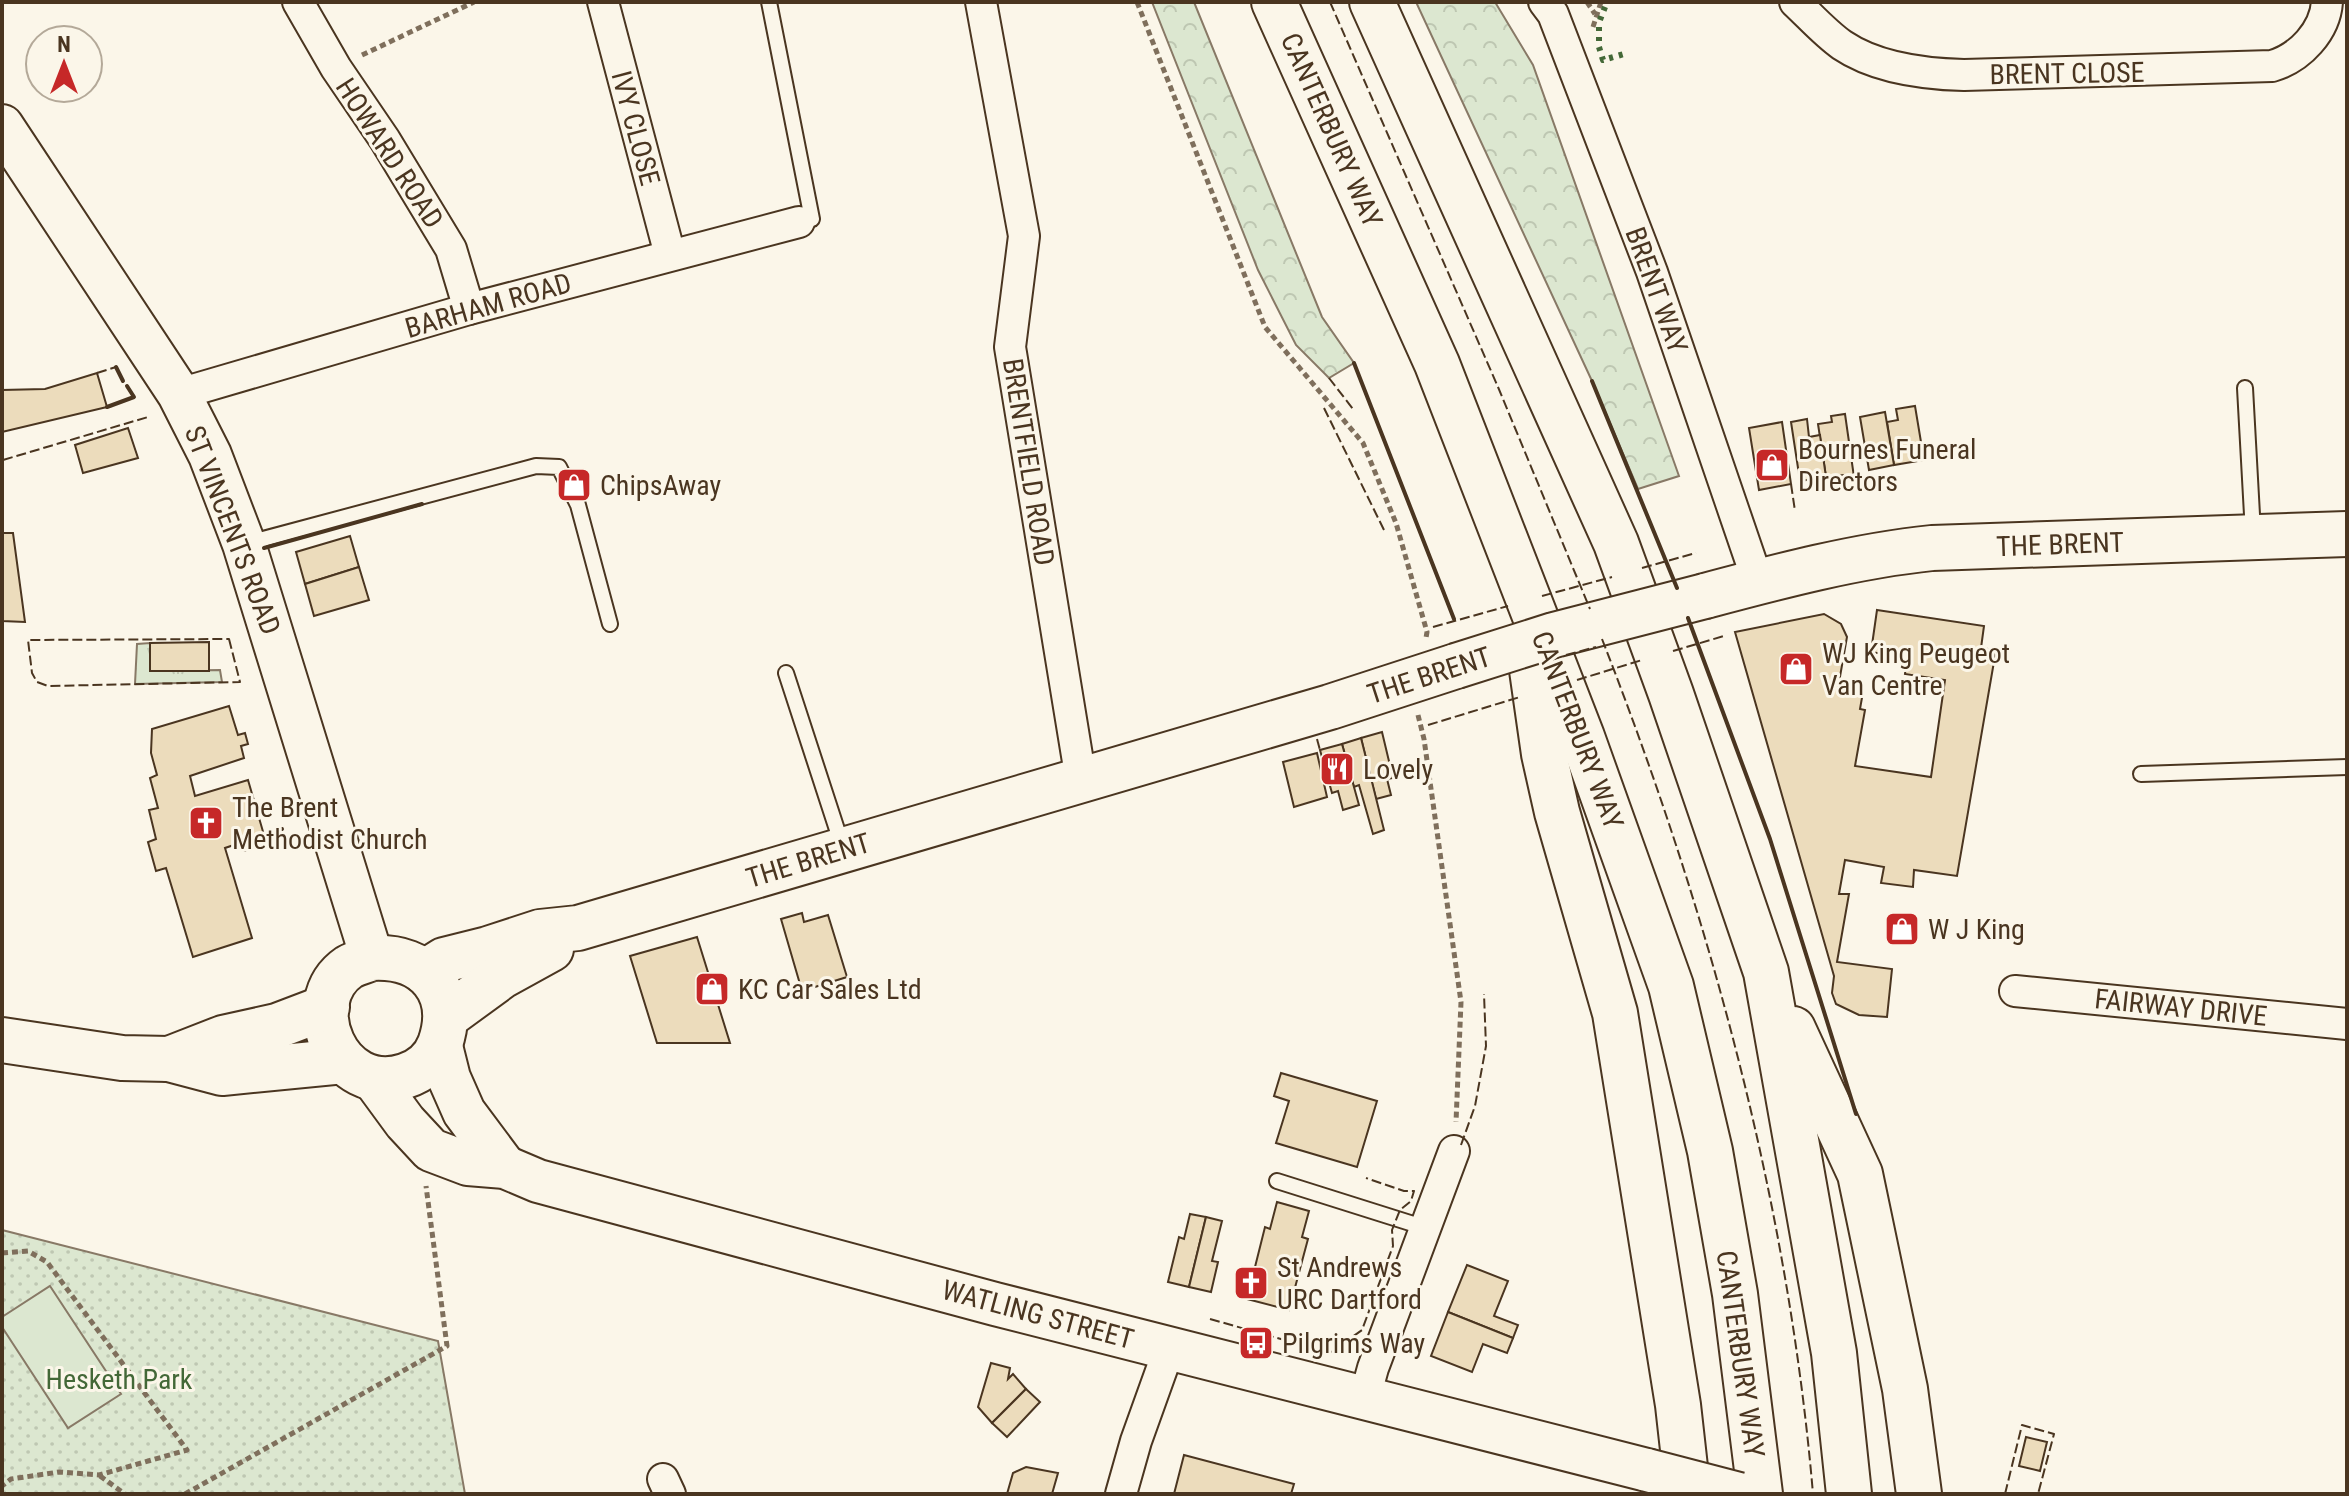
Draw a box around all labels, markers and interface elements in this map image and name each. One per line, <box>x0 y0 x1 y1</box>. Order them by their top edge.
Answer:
north arrow <box>24 24 104 104</box>
street label: CANTERBURY WAY <box>1274 28 1389 233</box>
text: N <box>57 32 71 57</box>
street label: BRENT CLOSE <box>1989 56 2145 91</box>
street label: IVY CLOSE <box>604 67 667 189</box>
street label: HOWARD ROAD <box>329 72 450 234</box>
street label: BRENT WAY <box>1618 223 1695 358</box>
street label: BARHAM ROAD <box>401 266 575 345</box>
street label: BRENTFIELD ROAD <box>996 356 1061 568</box>
street label: ST VINCENTS ROAD <box>178 421 287 639</box>
place label: Bournes Funeral Directors <box>1798 433 1977 498</box>
shop icon: Bournes Funeral Directors <box>1753 446 1791 484</box>
shop icon: ChipsAway <box>555 466 593 504</box>
place label: ChipsAway <box>600 469 721 502</box>
street label: THE BRENT <box>1996 526 2124 563</box>
street label: CANTERBURY WAY <box>1525 627 1630 834</box>
place label: WJ King Peugeot Van Centre <box>1822 637 2010 702</box>
street label: THE BRENT <box>1363 640 1495 711</box>
shop icon: WJ King Peugeot Van Centre <box>1777 650 1815 688</box>
restaurant icon: Lovely <box>1318 750 1356 788</box>
place label: Lovely <box>1363 753 1434 786</box>
place label: The Brent Methodist Church <box>232 791 428 856</box>
church icon: The Brent Methodist Church <box>187 804 225 842</box>
street label: THE BRENT <box>742 826 874 895</box>
shop icon: W J King <box>1883 910 1921 948</box>
place label: W J King <box>1928 913 2025 946</box>
shop icon: KC Car Sales Ltd <box>693 970 731 1008</box>
place label: KC Car Sales Ltd <box>738 973 922 1006</box>
street label: FAIRWAY DRIVE <box>2093 982 2269 1033</box>
street label: CANTERBURY WAY <box>1710 1248 1771 1460</box>
place label: St Andrews URC Dartford <box>1277 1251 1422 1316</box>
church icon: St Andrews URC Dartford <box>1232 1264 1270 1302</box>
street label: WATLING STREET <box>938 1273 1137 1356</box>
bus stop icon: Pilgrims Way <box>1237 1324 1275 1362</box>
place label: Pilgrims Way <box>1282 1327 1425 1360</box>
park label: Hesketh Park <box>46 1363 193 1396</box>

